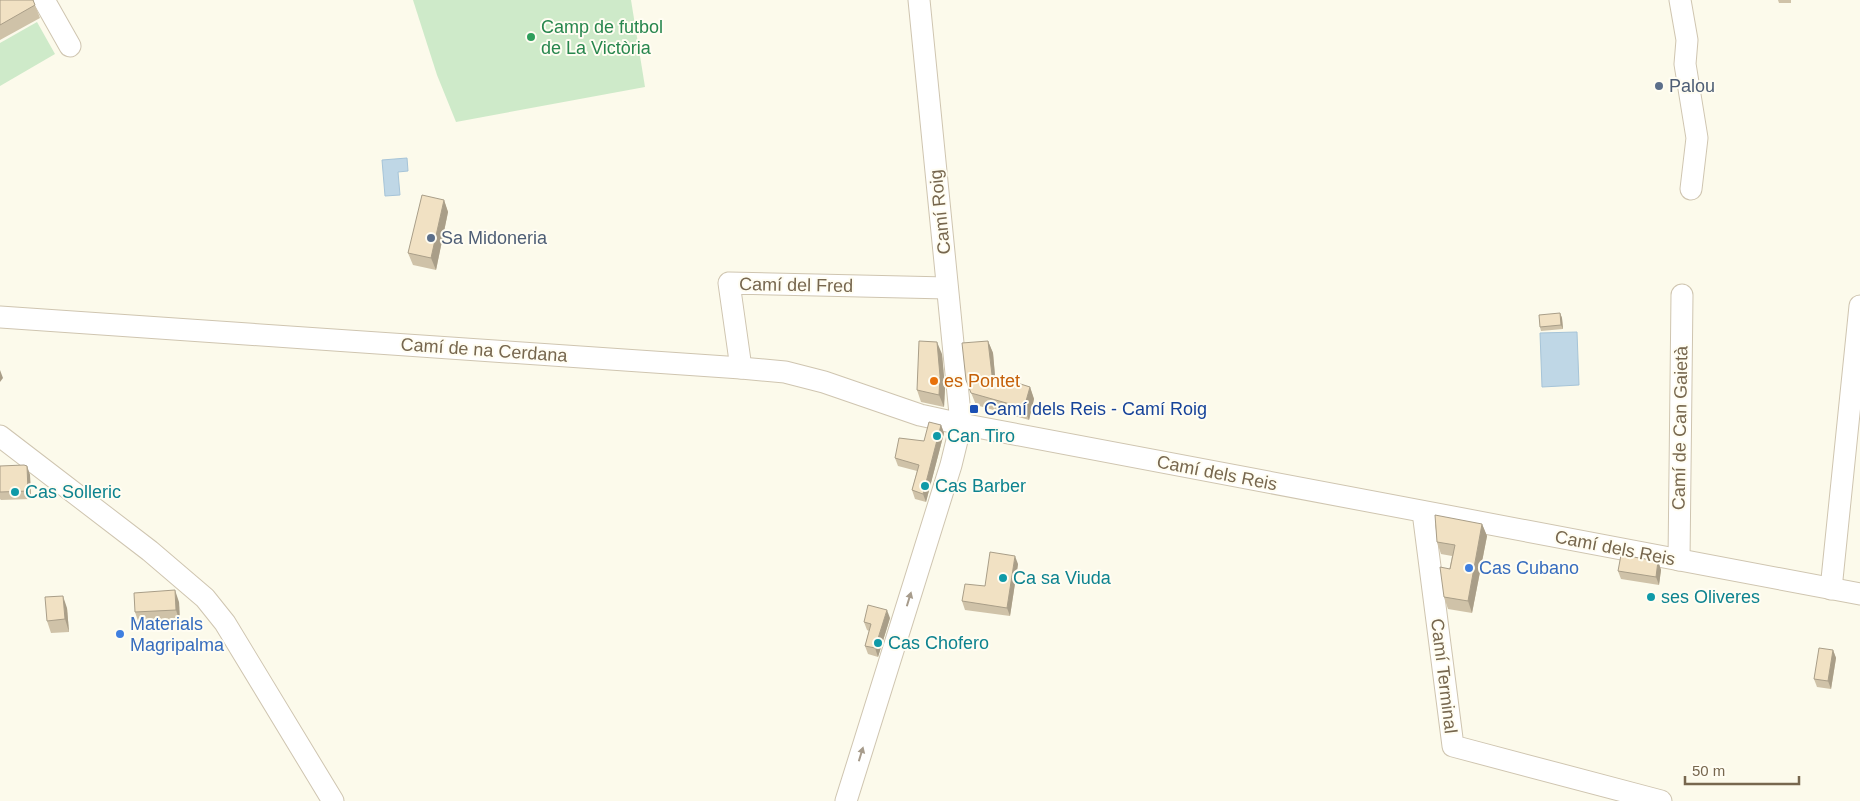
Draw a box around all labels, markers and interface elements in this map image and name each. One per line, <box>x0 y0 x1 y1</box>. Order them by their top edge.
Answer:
place label: Camp de futbol de La Victòria <box>541 17 663 58</box>
marker: Camp de futbol de La Victòria <box>525 31 537 43</box>
place label: Palou <box>1669 76 1715 96</box>
marker: Palou <box>1653 80 1665 92</box>
street label: Camí Roig <box>926 169 954 255</box>
place label: Sa Midoneria <box>441 228 548 248</box>
marker: Sa Midoneria <box>425 232 437 244</box>
street label: Camí del Fred <box>739 274 853 296</box>
street label: Camí de na Cerdana <box>400 334 569 366</box>
street label: Camí de Can Gaietà <box>1669 345 1691 510</box>
place label: es Pontet <box>944 371 1020 391</box>
marker: es Pontet <box>928 375 940 387</box>
place label: Camí dels Reis - Camí Roig <box>984 399 1207 419</box>
marker: Camí dels Reis - Camí Roig <box>968 403 980 415</box>
place label: Can Tiro <box>947 426 1015 446</box>
marker: Can Tiro <box>931 430 943 442</box>
street label: Camí dels Reis <box>1155 452 1279 494</box>
place label: Cas Barber <box>935 476 1026 496</box>
marker: Cas Barber <box>919 480 931 492</box>
place label: Cas Solleric <box>25 482 121 502</box>
marker: Cas Solleric <box>9 486 21 498</box>
street label: Camí dels Reis <box>1553 527 1677 569</box>
place label: Cas Cubano <box>1479 558 1579 578</box>
marker: Cas Cubano <box>1463 562 1475 574</box>
place label: Ca sa Viuda <box>1013 568 1112 588</box>
marker: Ca sa Viuda <box>997 572 1009 584</box>
place label: ses Oliveres <box>1661 587 1760 607</box>
marker: ses Oliveres <box>1645 591 1657 603</box>
one-way arrow <box>905 592 913 607</box>
place label: Materials Magripalma <box>130 614 225 655</box>
street label: Camí Terminal <box>1427 617 1461 735</box>
marker: Materials Magripalma <box>114 628 126 640</box>
place label: Cas Chofero <box>888 633 989 653</box>
marker: Cas Chofero <box>872 637 884 649</box>
one-way arrow <box>857 747 865 762</box>
scale bar <box>1685 754 1799 786</box>
text: 50 m <box>1692 762 1725 779</box>

